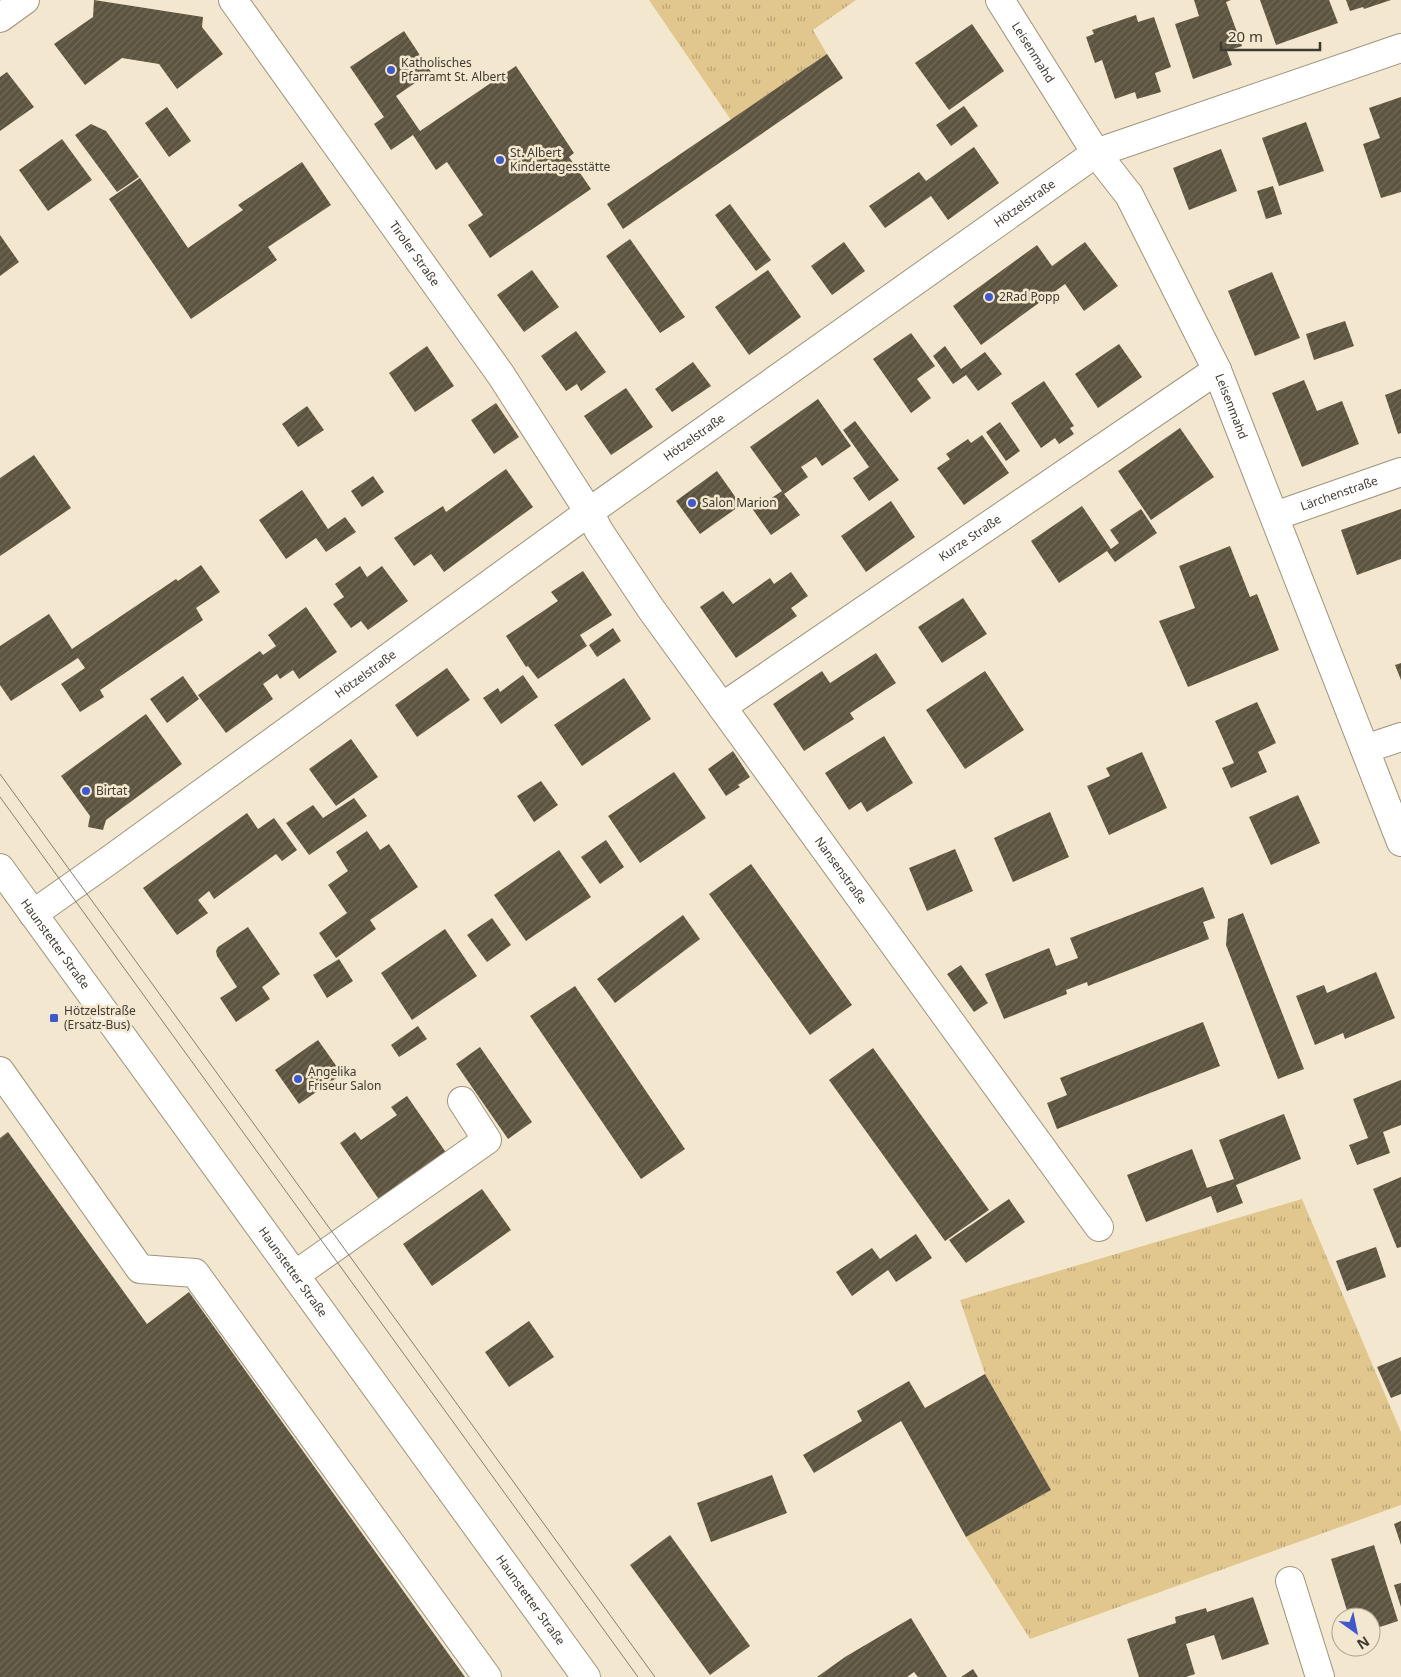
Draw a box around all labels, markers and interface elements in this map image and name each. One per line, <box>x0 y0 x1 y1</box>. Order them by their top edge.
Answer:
street label: Leisenmahd <box>1008 19 1059 86</box>
scale bar <box>1221 20 1320 52</box>
text: 20 m <box>1228 26 1263 46</box>
place label: Katholisches Pfarramt St. Albert <box>401 54 506 85</box>
marker: Katholisches Pfarramt St. Albert <box>385 64 397 76</box>
place label: St. Albert Kindertagesstätte <box>510 144 610 175</box>
marker: St. Albert Kindertagesstätte <box>494 154 506 166</box>
street label: Hötzelstraße <box>990 175 1059 231</box>
street label: Tiroler Straße <box>386 217 444 290</box>
place label: 2Rad Popp <box>999 288 1060 305</box>
marker: 2Rad Popp <box>983 291 995 303</box>
street label: Leisenmahd <box>1211 371 1252 441</box>
street label: Hötzelstraße <box>660 409 728 465</box>
street label: Lärchenstraße <box>1298 472 1380 514</box>
place label: Salon Marion <box>702 494 777 511</box>
marker: Salon Marion <box>686 497 698 509</box>
street label: Kurze Straße <box>935 510 1004 565</box>
street label: Hötzelstraße <box>331 646 400 702</box>
place label: Birtat <box>96 782 128 799</box>
marker: Birtat <box>80 785 92 797</box>
street label: Nansenstraße <box>811 833 871 907</box>
street label: Haunstetter Straße <box>17 895 94 993</box>
place label: Hötzelstraße (Ersatz-Bus) <box>64 1002 136 1033</box>
marker: Hötzelstraße (Ersatz-Bus) <box>48 1012 60 1024</box>
place label: Angelika Friseur Salon <box>308 1063 381 1094</box>
marker: Angelika Friseur Salon <box>292 1073 304 1085</box>
street label: Haunstetter Straße <box>255 1223 332 1321</box>
street label: Haunstetter Straße <box>492 1551 569 1649</box>
north arrow <box>1331 1607 1381 1657</box>
text: N <box>1353 1632 1373 1654</box>

